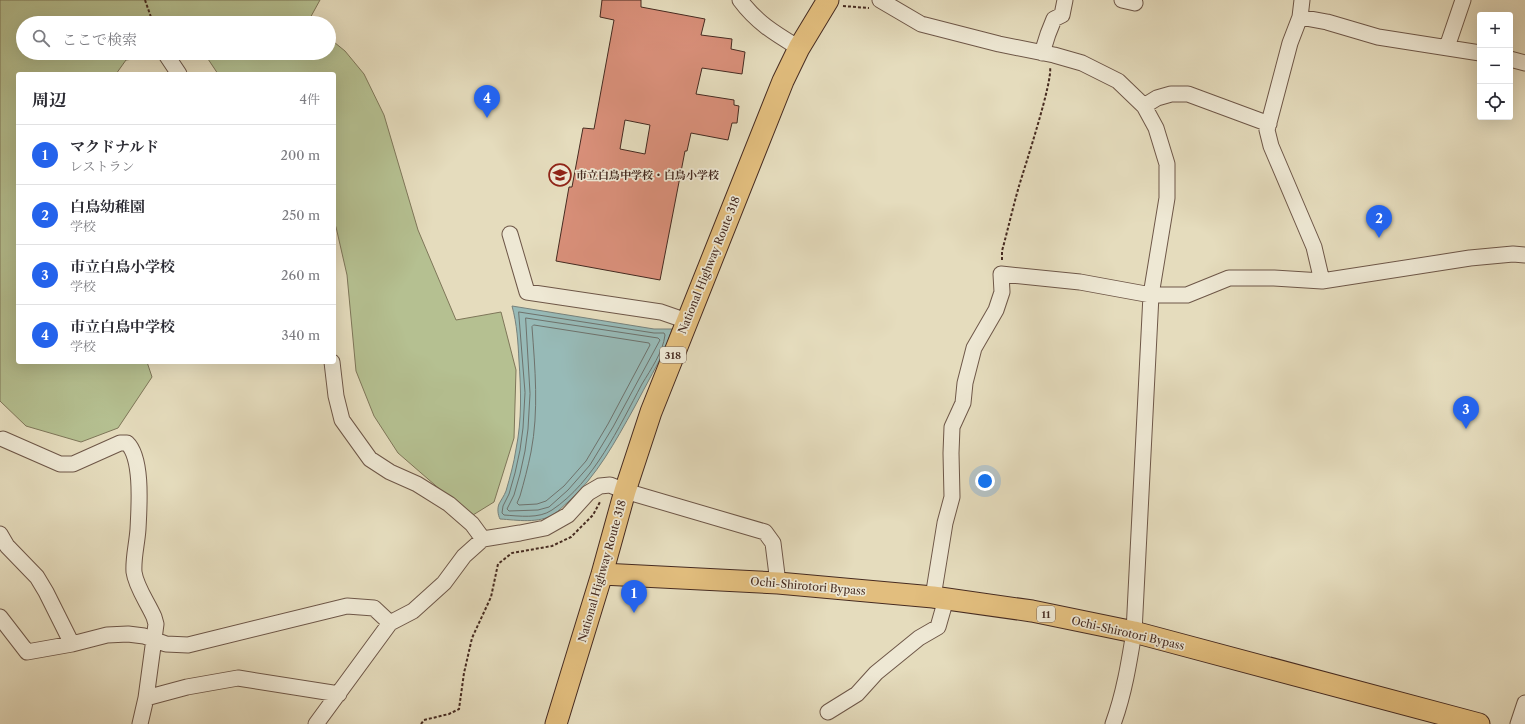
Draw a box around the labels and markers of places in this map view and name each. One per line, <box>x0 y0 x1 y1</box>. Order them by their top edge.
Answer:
pin: 4 <box>474 85 500 118</box>
school or university icon: 市立白鳥中学校・白鳥小学校 <box>547 162 573 188</box>
place label: 市立白鳥中学校・白鳥小学校 <box>576 168 719 182</box>
pin: 2 <box>1366 205 1392 238</box>
pin: 3 <box>1453 396 1479 429</box>
pin: 1 <box>621 580 647 613</box>

